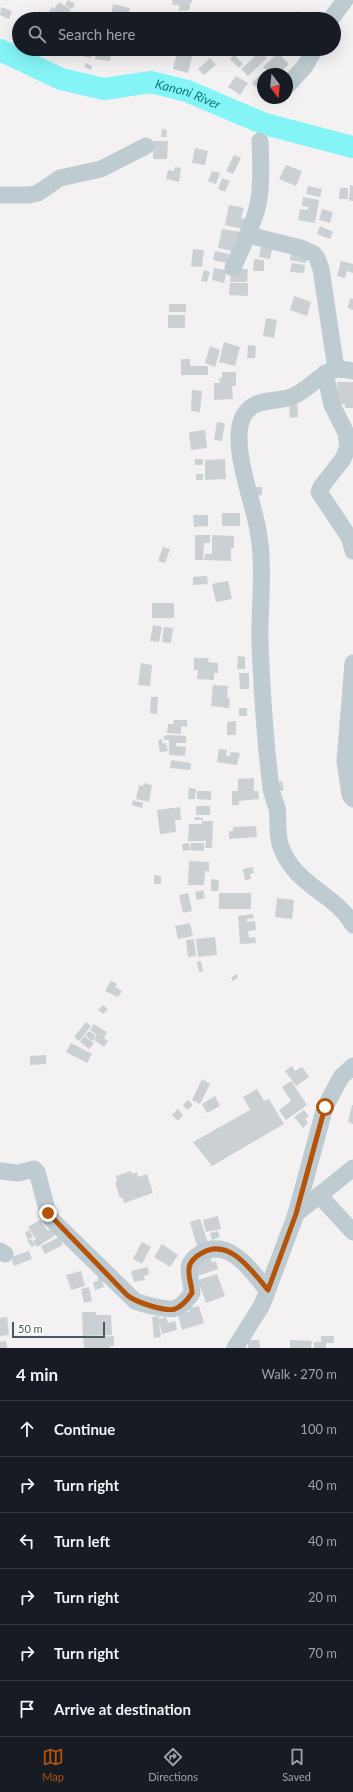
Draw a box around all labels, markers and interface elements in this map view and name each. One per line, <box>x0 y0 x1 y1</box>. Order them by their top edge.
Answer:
search box <box>12 12 341 56</box>
icon: search <box>26 23 48 45</box>
text: Search here <box>58 25 135 43</box>
north arrow <box>257 68 293 104</box>
water label: Kanoni River <box>154 75 224 113</box>
route start <box>316 1098 334 1116</box>
route end <box>39 1204 57 1222</box>
scale bar <box>12 1320 105 1339</box>
text: 50 m <box>18 1322 43 1335</box>
text: 4 min <box>16 1364 58 1385</box>
text: Walk · 270 m <box>261 1366 337 1382</box>
icon: ahead <box>16 1418 38 1440</box>
text: Continue <box>54 1420 115 1438</box>
text: 100 m <box>300 1421 337 1437</box>
icon: right <box>16 1474 38 1496</box>
text: Turn right <box>54 1476 119 1494</box>
text: 40 m <box>308 1477 337 1493</box>
icon: left <box>16 1530 38 1552</box>
text: Turn left <box>54 1532 110 1550</box>
text: 40 m <box>308 1533 337 1549</box>
icon: right <box>16 1586 38 1608</box>
text: Turn right <box>54 1588 119 1606</box>
text: 20 m <box>308 1589 337 1605</box>
icon: right <box>16 1642 38 1664</box>
text: Turn right <box>54 1644 119 1662</box>
text: 70 m <box>308 1645 337 1661</box>
icon: arrive <box>16 1698 38 1720</box>
text: Arrive at destination <box>54 1700 191 1718</box>
tab: Map <box>42 1746 64 1783</box>
tab: Directions <box>148 1746 198 1783</box>
tab: Saved <box>282 1746 311 1783</box>

